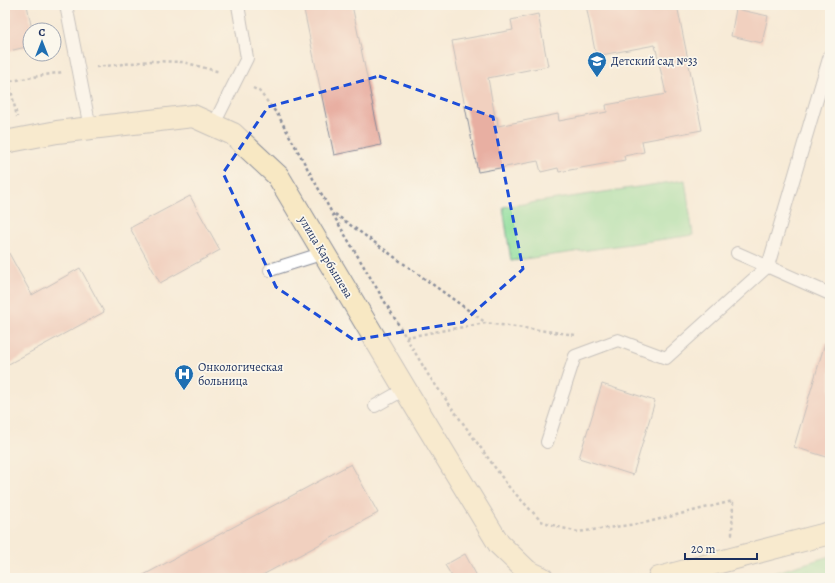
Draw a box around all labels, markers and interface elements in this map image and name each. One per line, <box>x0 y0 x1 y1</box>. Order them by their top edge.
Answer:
north arrow <box>22 22 62 62</box>
text: С <box>39 25 46 40</box>
school or university icon: Детский сад №33 <box>586 50 608 78</box>
place label: Детский сад №33 <box>611 53 698 69</box>
street label: улица Карбышева <box>295 212 357 301</box>
place label: Онкологическая больница <box>198 359 283 389</box>
hospital icon: Онкологическая больница <box>173 363 195 391</box>
scale bar <box>685 535 757 561</box>
text: 20 m <box>691 541 715 557</box>

